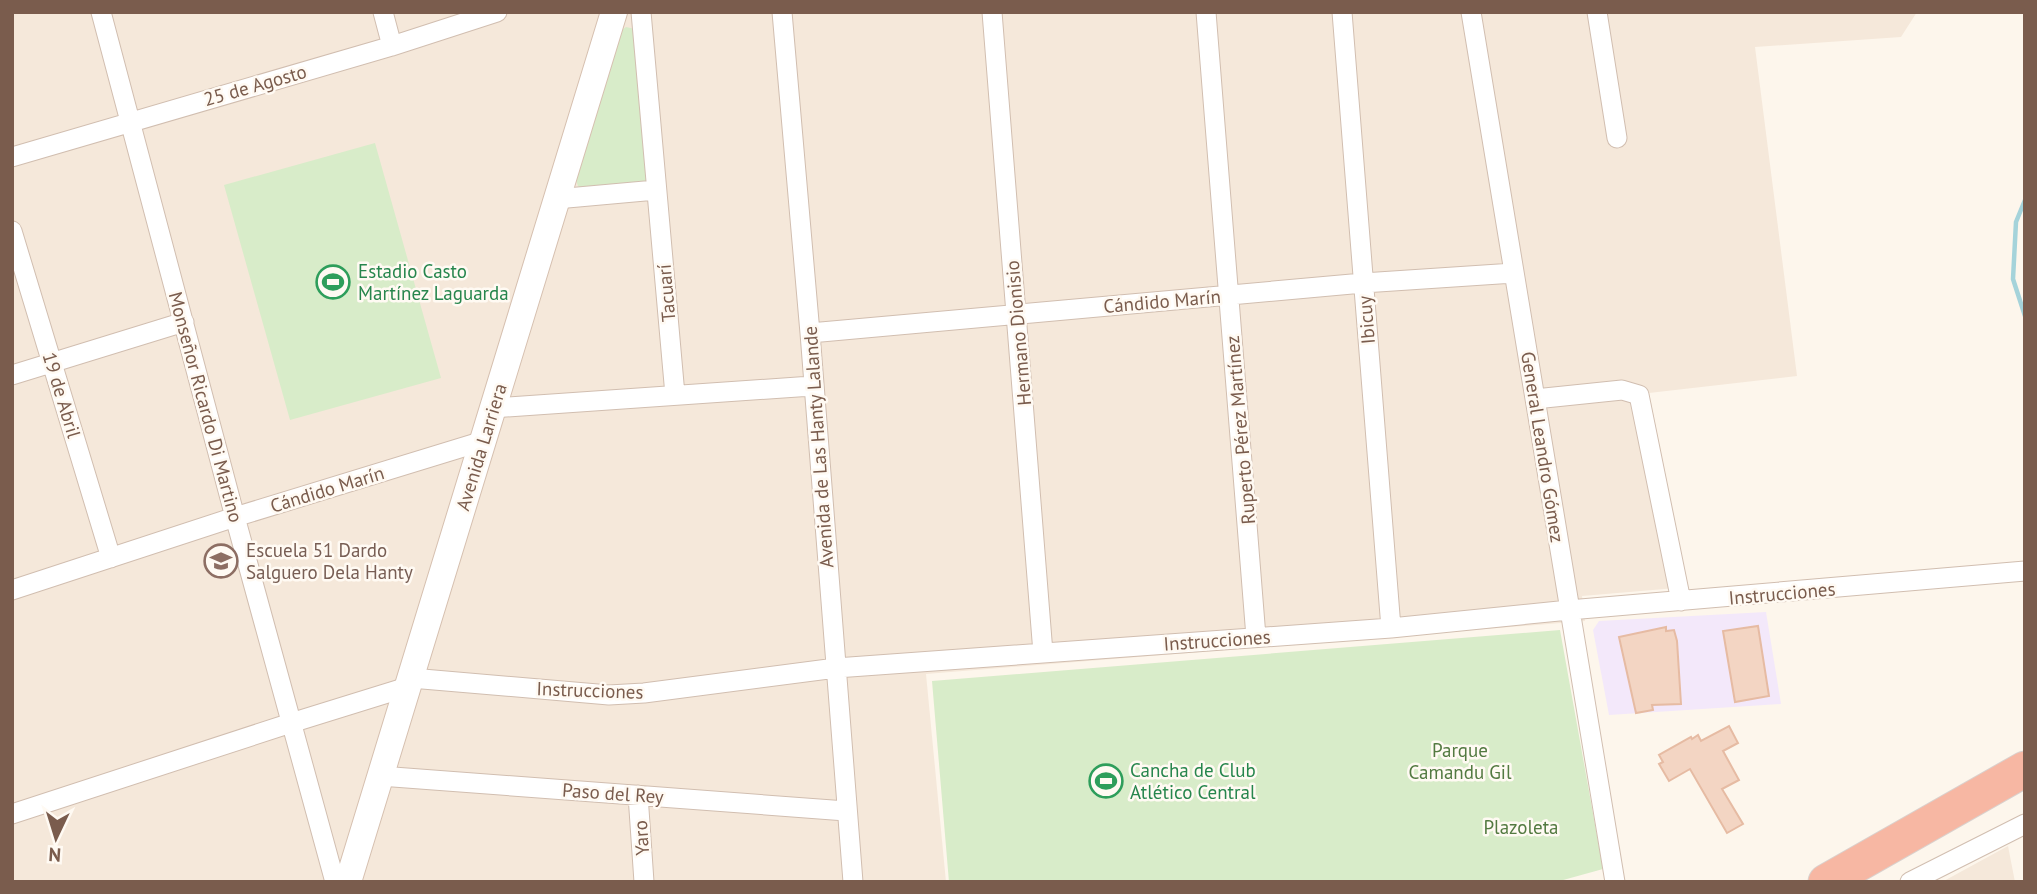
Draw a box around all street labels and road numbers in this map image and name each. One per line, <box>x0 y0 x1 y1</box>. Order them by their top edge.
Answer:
street label: 25 de Agosto <box>201 59 309 111</box>
street label: Hermano Dionisio <box>1000 259 1036 407</box>
street label: Tacuarí <box>652 263 680 323</box>
street label: Cándido Marín <box>1102 284 1222 318</box>
street label: Monseñor Ricardo Di Martino <box>164 289 248 525</box>
street label: Ibicuy <box>1352 295 1380 345</box>
street label: Avenida de Las Hanty Lalande <box>798 325 838 569</box>
street label: Ruperto Pérez Martínez <box>1220 334 1260 526</box>
street label: 19 de Abril <box>38 349 87 441</box>
street label: General Leandro Gómez <box>1516 350 1570 544</box>
street label: Avenida Larriera <box>450 381 512 513</box>
street label: Cándido Marín <box>267 460 387 518</box>
street label: Instrucciones <box>1728 576 1836 610</box>
street label: Instrucciones <box>1163 624 1271 656</box>
street label: Instrucciones <box>536 676 644 704</box>
street label: Paso del Rey <box>561 777 665 809</box>
street label: Yaro <box>628 820 654 856</box>

